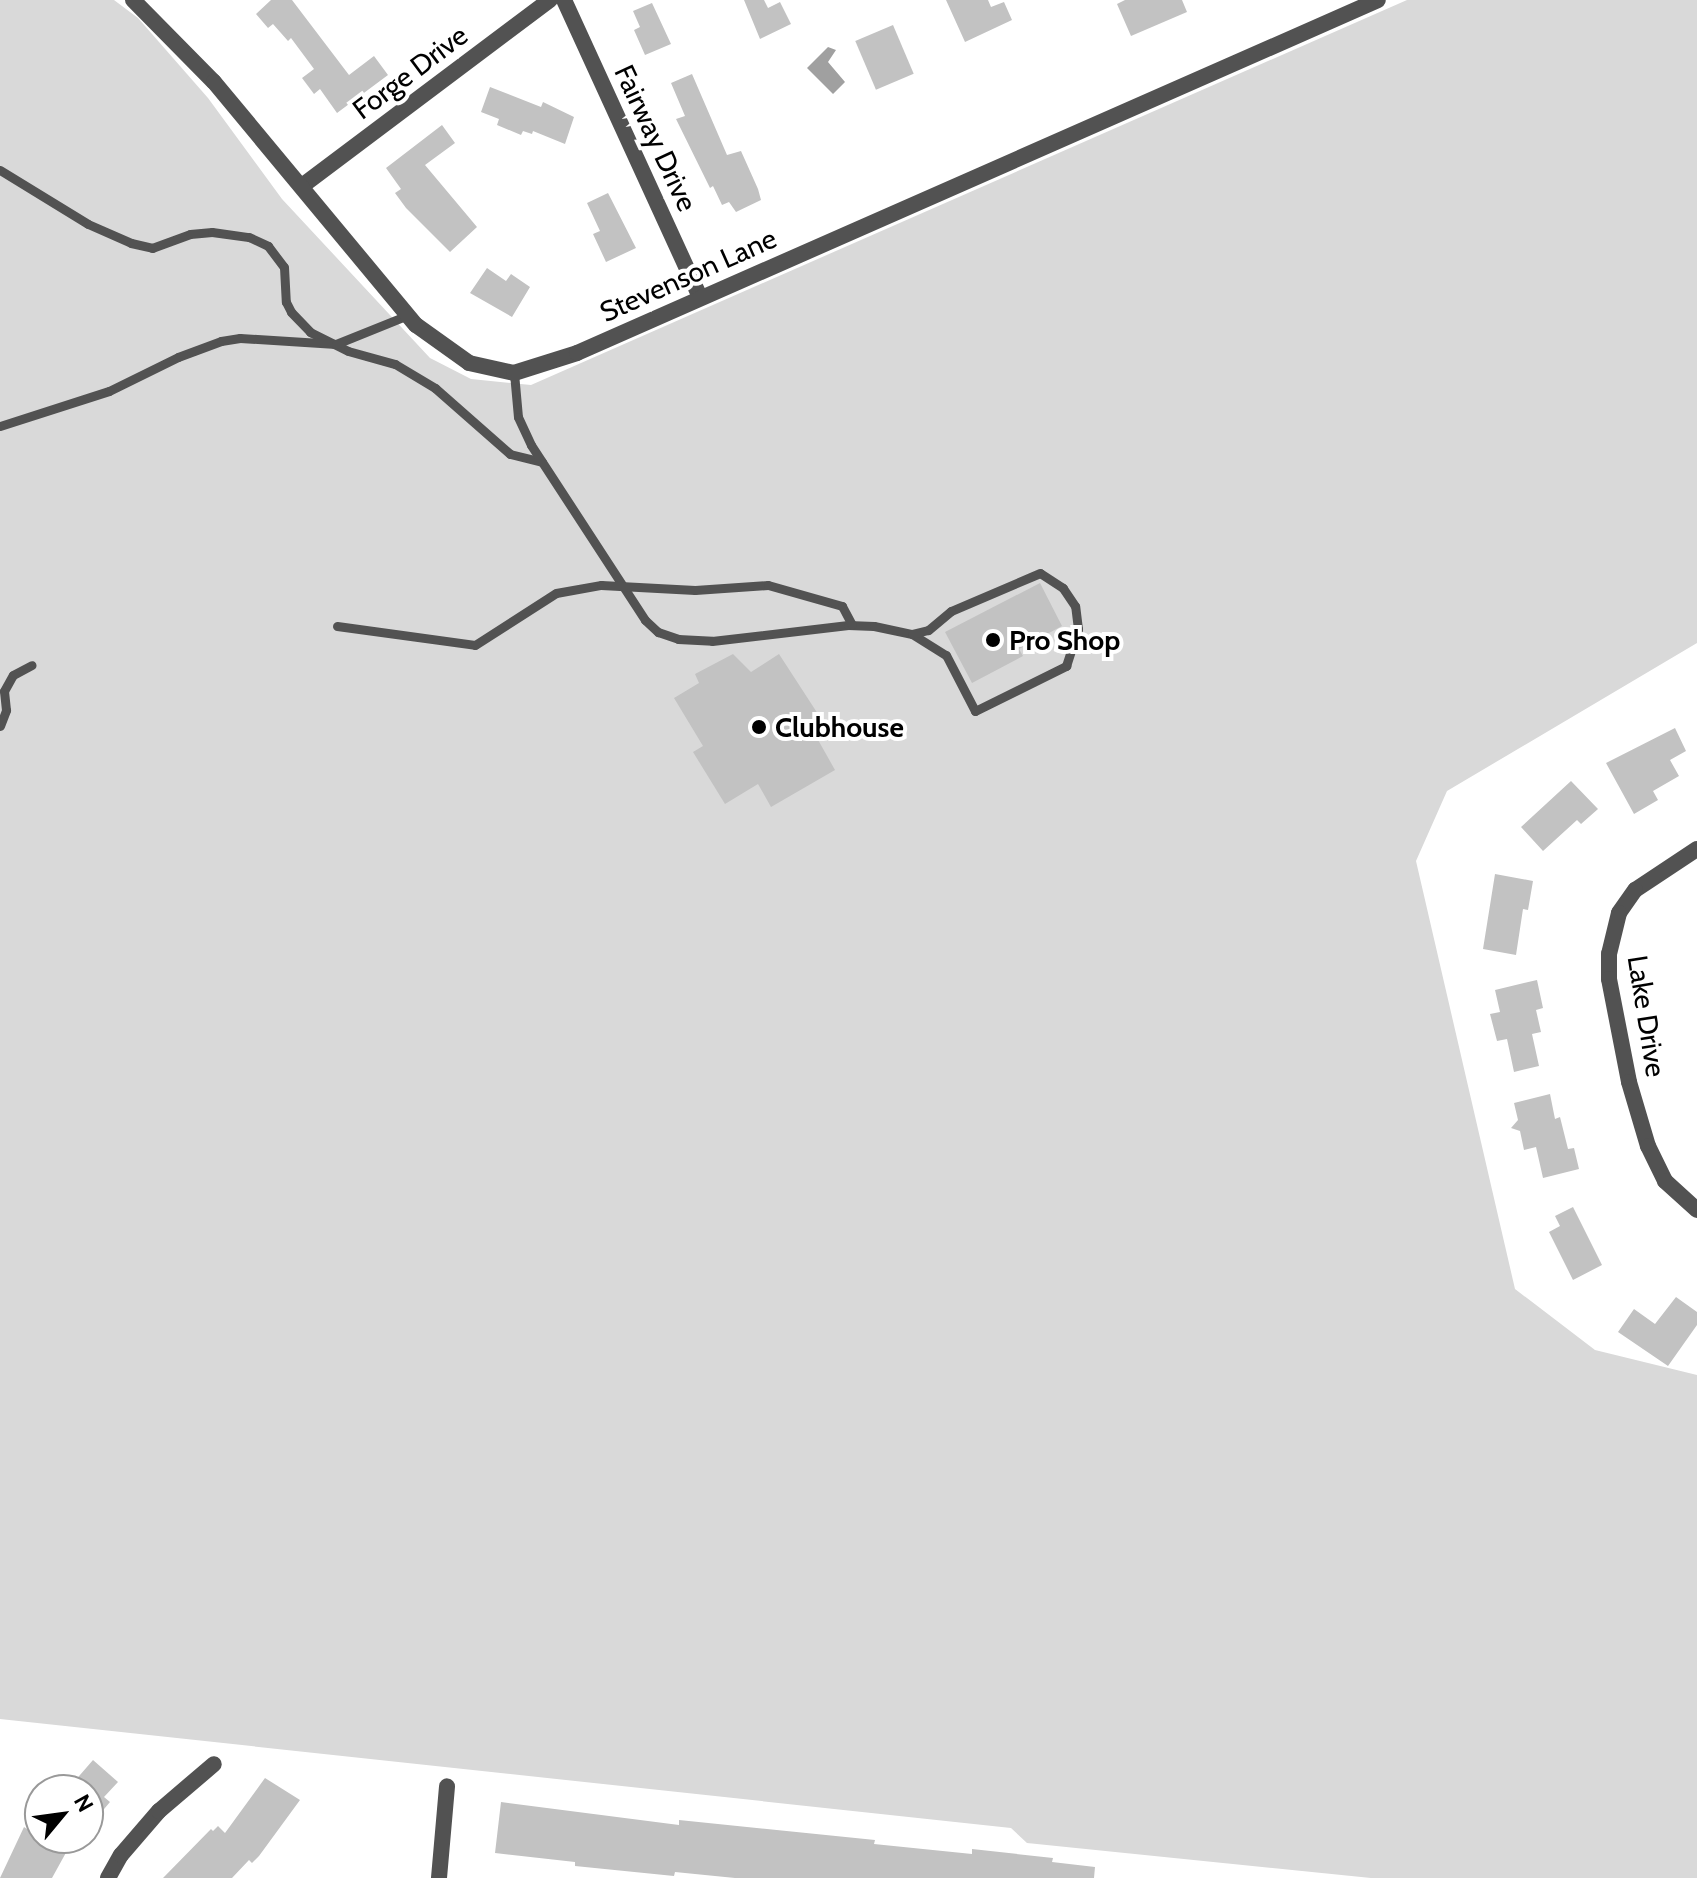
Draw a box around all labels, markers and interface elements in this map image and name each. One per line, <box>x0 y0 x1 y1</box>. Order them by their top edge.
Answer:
street label: Forge Drive <box>346 18 474 126</box>
street label: Fairway Drive <box>607 59 705 217</box>
street label: Stevenson Lane <box>595 221 781 329</box>
place label: Pro Shop <box>1009 623 1120 657</box>
marker: Pro Shop <box>984 631 1002 649</box>
place label: Clubhouse <box>775 710 904 744</box>
marker: Clubhouse <box>750 718 768 736</box>
street label: Lake Drive <box>1621 953 1673 1079</box>
north arrow <box>24 1774 104 1854</box>
text: N <box>68 1790 99 1816</box>

